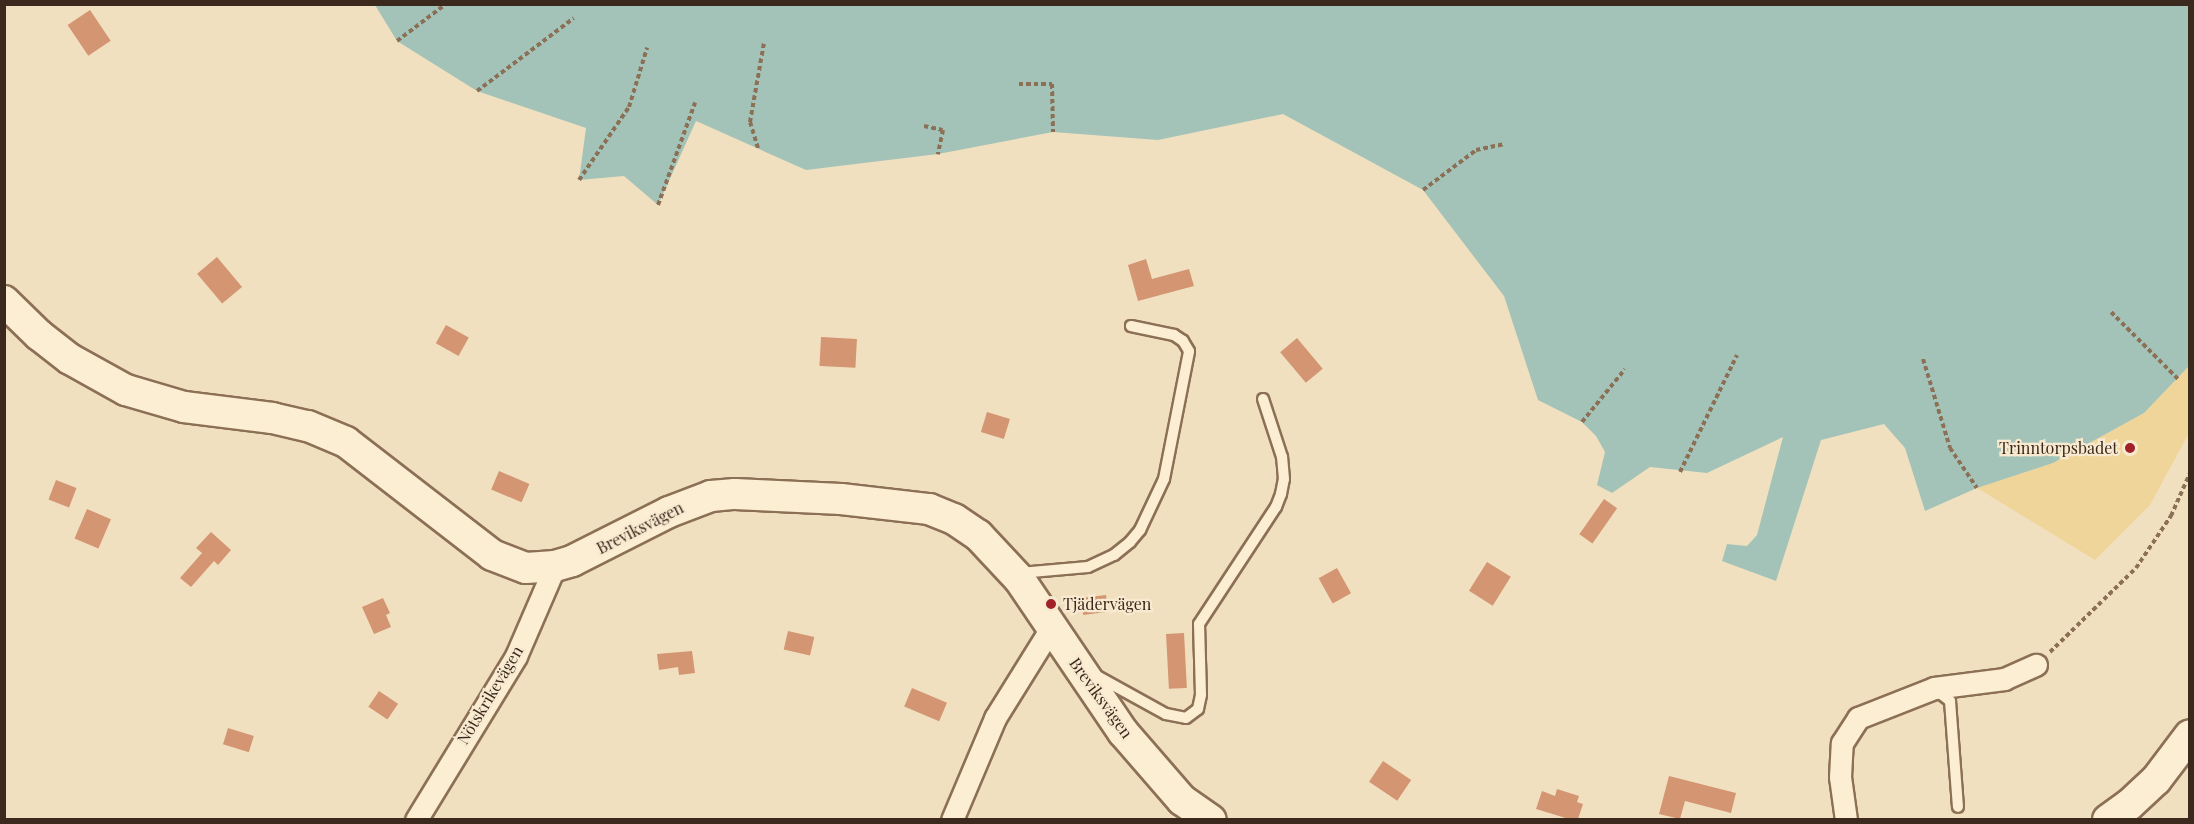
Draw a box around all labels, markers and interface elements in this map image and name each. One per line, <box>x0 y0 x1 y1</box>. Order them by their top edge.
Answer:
place label: Trinntorpsbadet <box>1999 438 2118 458</box>
marker: Trinntorpsbadet <box>2123 441 2137 455</box>
street label: Breviksvägen <box>593 498 687 558</box>
place label: Tjädervägen <box>1063 594 1151 614</box>
marker: Tjädervägen <box>1044 597 1058 611</box>
street label: Nötskrikevägen <box>453 642 527 748</box>
street label: Breviksvägen <box>1065 654 1137 742</box>

